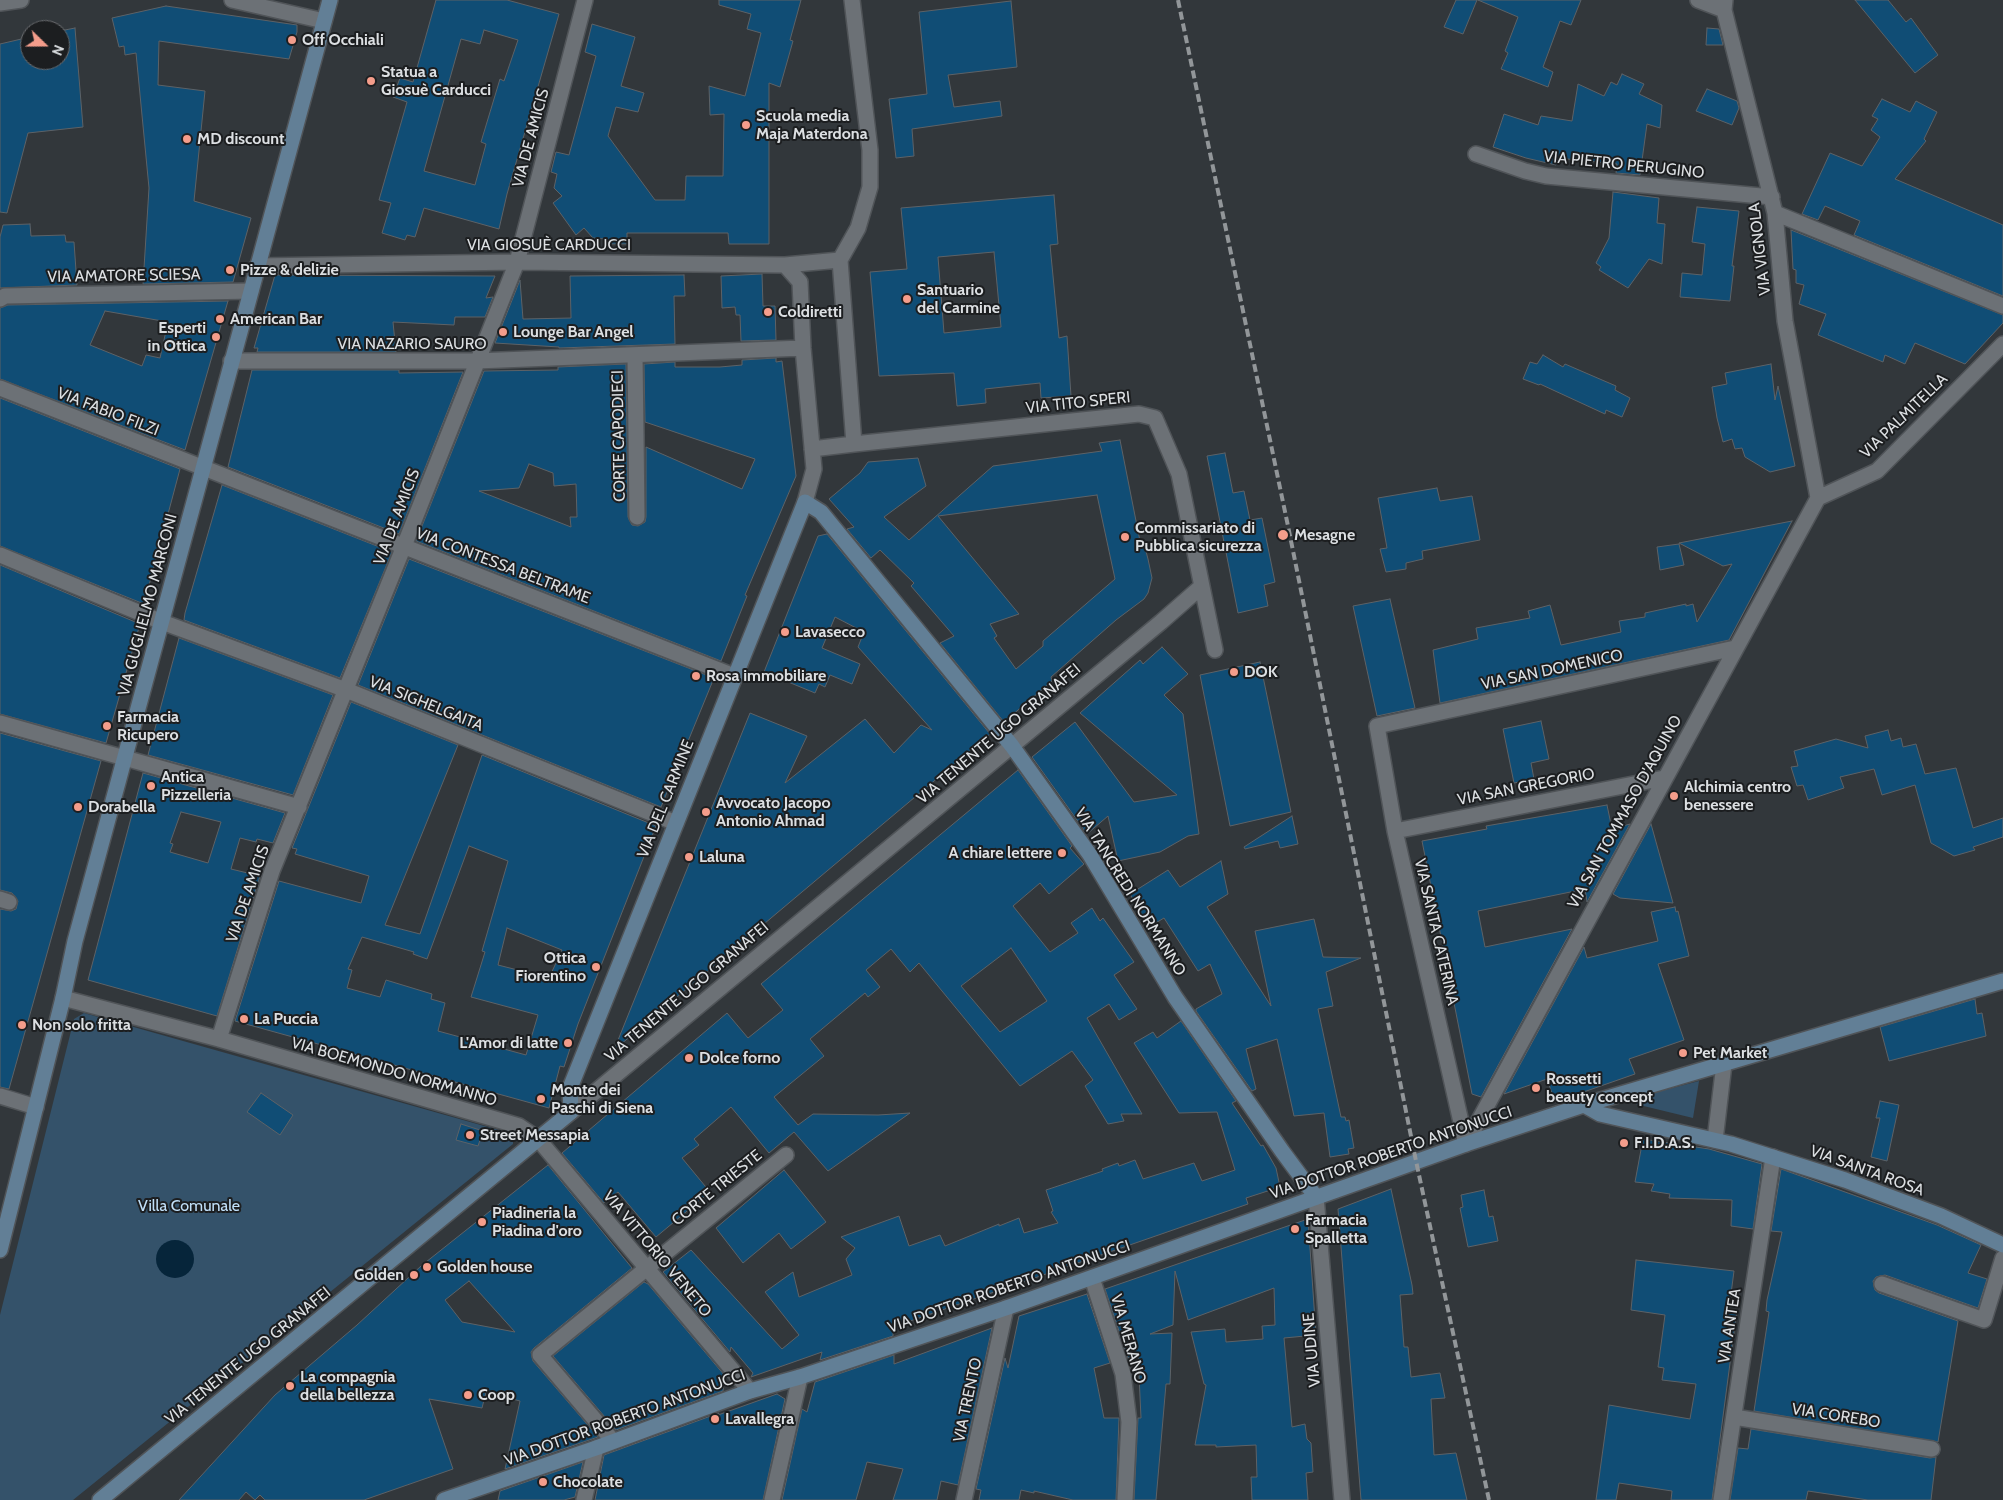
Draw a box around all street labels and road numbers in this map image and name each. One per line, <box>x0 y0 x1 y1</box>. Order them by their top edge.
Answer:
street label: VIA DE AMICIS <box>509 86 553 190</box>
street label: VIA PIETRO PERUGINO <box>1543 147 1705 183</box>
street label: VIA VIGNOLA <box>1745 202 1775 296</box>
street label: VIA GIOSUÈ CARDUCCI <box>467 235 631 255</box>
street label: VIA AMATORE SCIESA <box>47 265 201 287</box>
street label: VIA NAZARIO SAURO <box>337 334 487 354</box>
street label: CORTE CAPODIECI <box>608 370 630 502</box>
street label: VIA PALMITELLA <box>1856 370 1952 462</box>
street label: VIA FABIO FILZI <box>54 384 162 440</box>
street label: VIA TITO SPERI <box>1025 388 1131 418</box>
street label: VIA DE AMICIS <box>370 466 424 568</box>
street label: VIA GUGLIELMO MARCONI <box>114 512 182 698</box>
street label: VIA CONTESSA BELTRAME <box>413 524 593 608</box>
street label: VIA SAN DOMENICO <box>1479 646 1625 694</box>
street label: VIA TENENTE UGO GRANAFEI <box>913 660 1085 808</box>
street label: VIA SIGHELGAITA <box>366 672 486 736</box>
street label: VIA SAN TOMMASO D'AQUINO <box>1564 712 1686 912</box>
street label: VIA DEL CARMINE <box>634 737 698 861</box>
street label: VIA SAN GREGORIO <box>1456 764 1596 810</box>
street label: VIA TANCREDI NORMANNO <box>1070 804 1190 980</box>
street label: VIA DE AMICIS <box>222 843 274 945</box>
street label: VIA SANTA CATERINA <box>1410 857 1462 1007</box>
street label: VIA TENENTE UGO GRANAFEI <box>601 918 773 1066</box>
street label: VIA BOEMONDO NORMANNO <box>289 1033 499 1111</box>
street label: VIA DOTTOR ROBERTO ANTONUCCI <box>1267 1102 1515 1204</box>
street label: VIA SANTA ROSA <box>1807 1141 1927 1201</box>
street label: CORTE TRIESTE <box>668 1146 766 1230</box>
street label: VIA VITTORIO VENETO <box>599 1187 715 1321</box>
street label: VIA DOTTOR ROBERTO ANTONUCCI <box>885 1236 1133 1338</box>
street label: VIA TENENTE UGO GRANAFEI <box>161 1283 335 1429</box>
street label: VIA ANTEA <box>1715 1287 1745 1365</box>
street label: VIA MERANO <box>1106 1292 1150 1386</box>
street label: VIA UDINE <box>1299 1312 1325 1388</box>
street label: VIA TRENTO <box>950 1356 986 1444</box>
street label: VIA DOTTOR ROBERTO ANTONUCCI <box>502 1365 748 1471</box>
street label: VIA COREBO <box>1790 1400 1882 1432</box>

